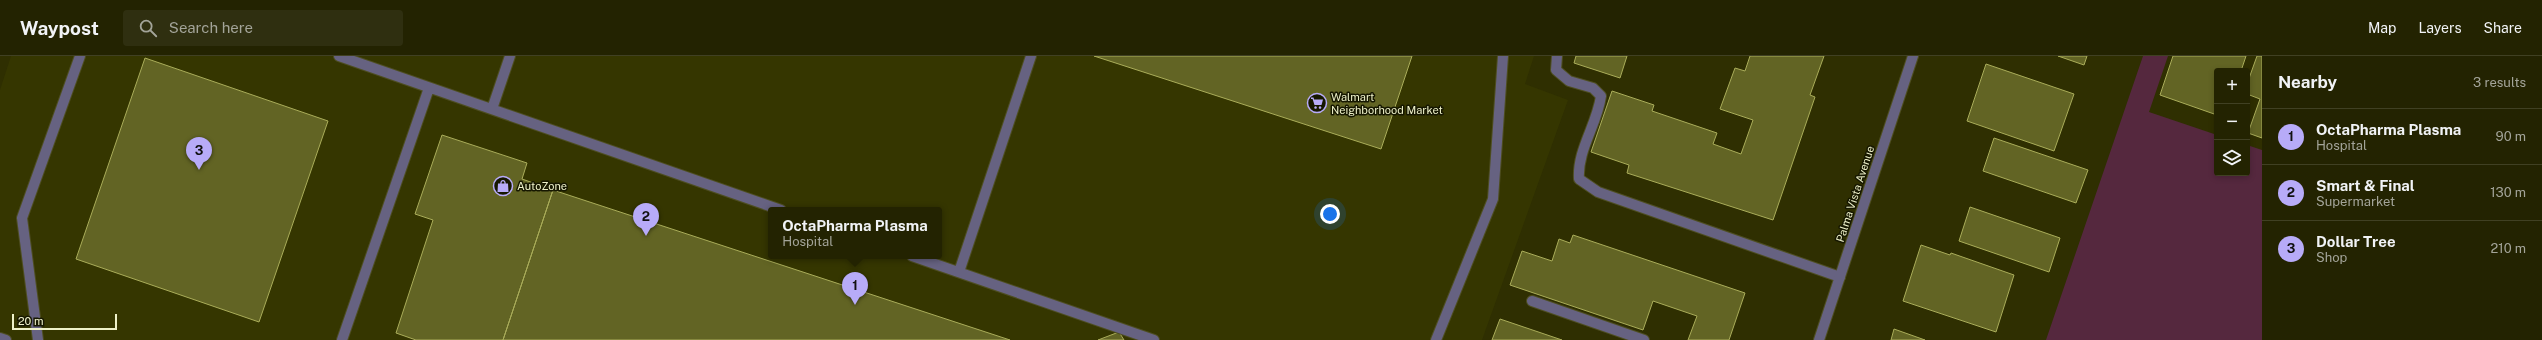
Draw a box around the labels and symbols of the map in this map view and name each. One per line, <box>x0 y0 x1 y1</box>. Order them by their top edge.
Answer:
place label: Walmart Neighborhood Market <box>1331 91 1443 116</box>
supermarket icon: Walmart Neighborhood Market <box>1306 92 1328 114</box>
pin: 3 <box>186 137 212 170</box>
street label: Palma Vista Avenue <box>1834 144 1876 244</box>
shop icon: AutoZone <box>492 175 514 197</box>
place label: AutoZone <box>517 180 567 192</box>
pin: 2 <box>633 203 659 236</box>
your location <box>1320 204 1340 224</box>
pin: 1 <box>842 272 868 305</box>
scale bar <box>12 312 117 331</box>

